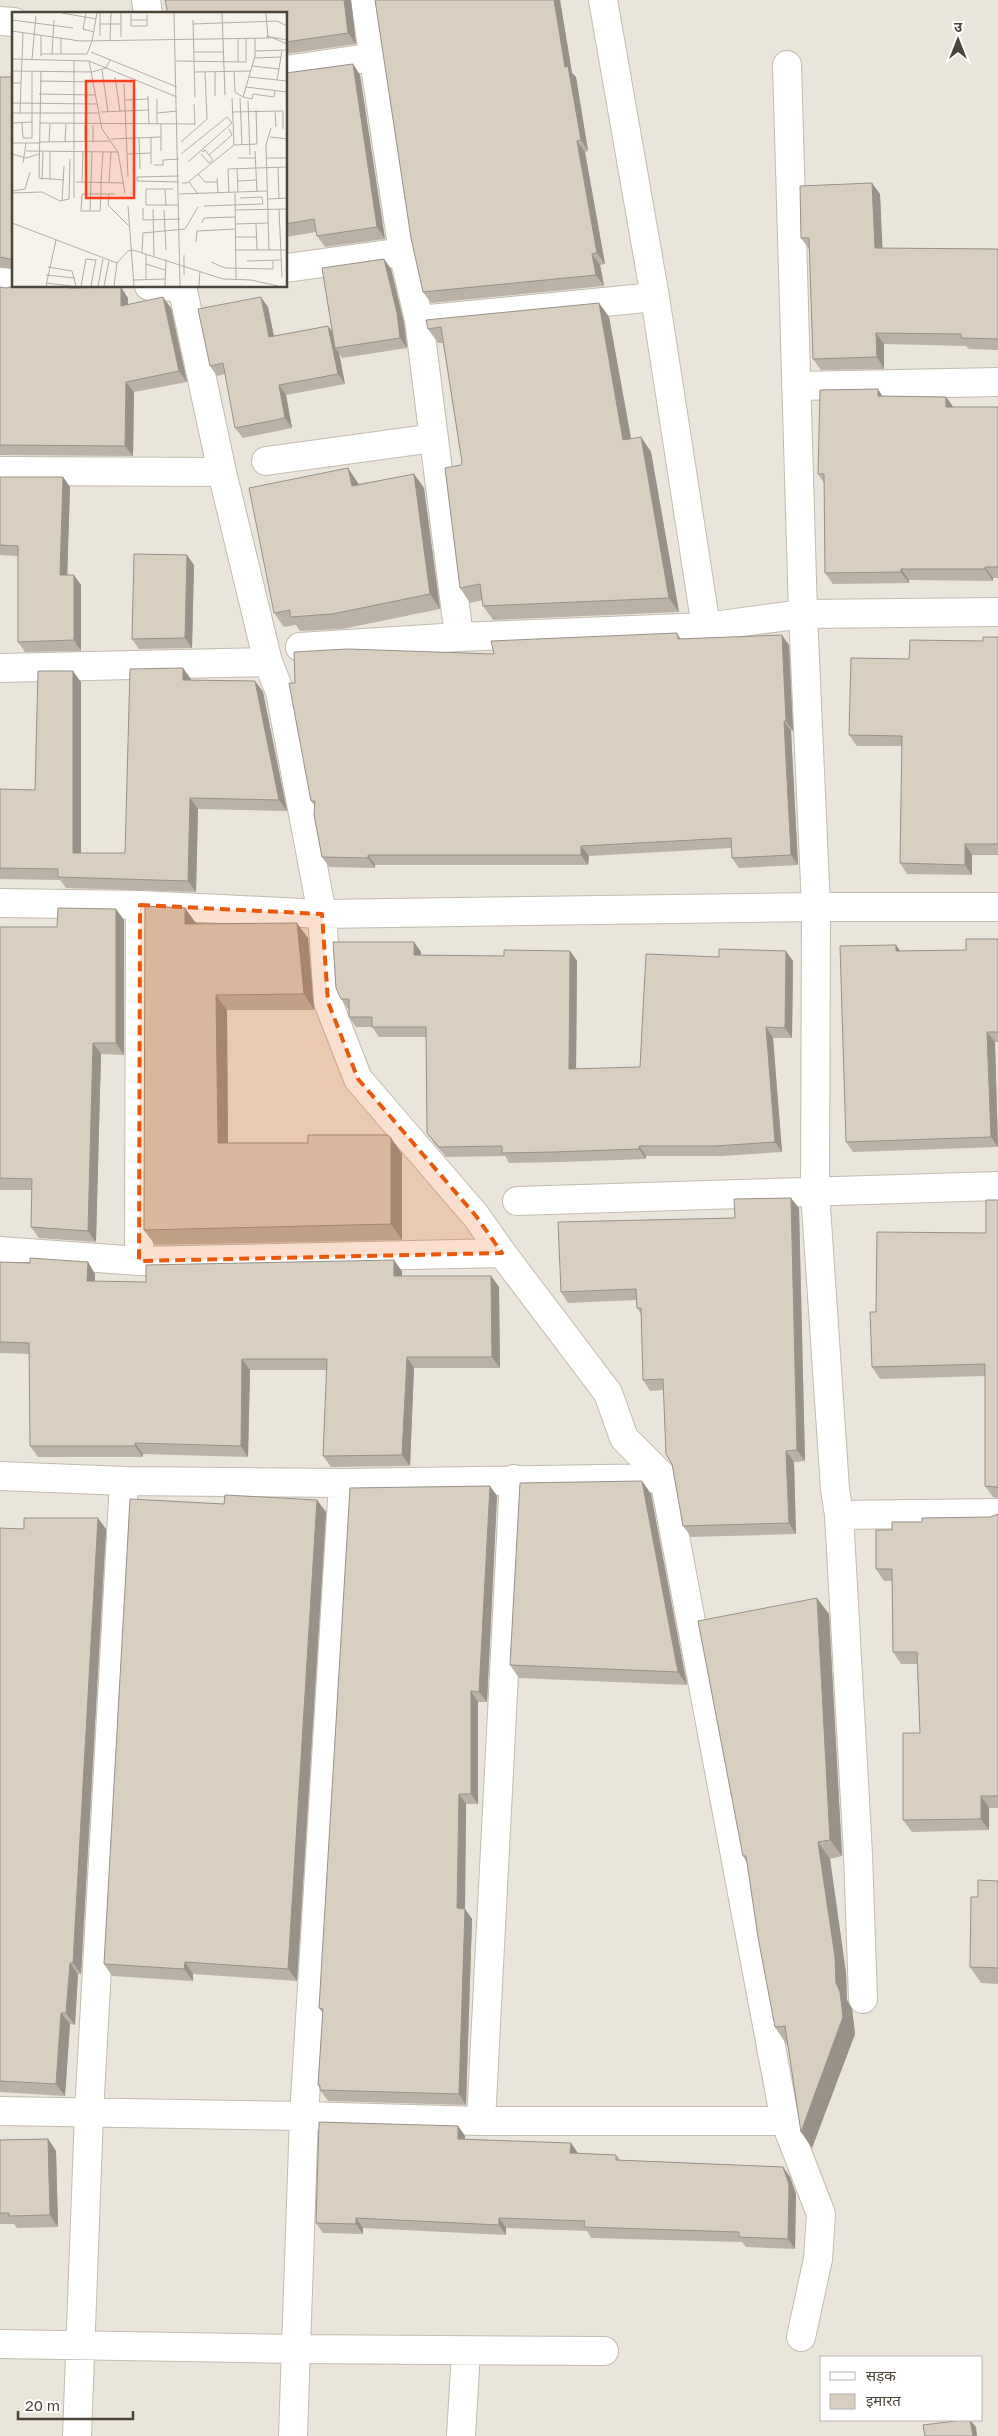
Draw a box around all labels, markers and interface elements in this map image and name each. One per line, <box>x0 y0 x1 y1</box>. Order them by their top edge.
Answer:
inset map <box>12 12 288 288</box>
north arrow <box>933 15 983 65</box>
text: उ <box>954 18 963 35</box>
legend <box>820 2356 983 2421</box>
text: सड़क <box>866 2366 896 2384</box>
scale bar <box>18 2388 132 2420</box>
text: इमारत <box>866 2391 901 2409</box>
text: 20 m <box>25 2396 60 2414</box>

